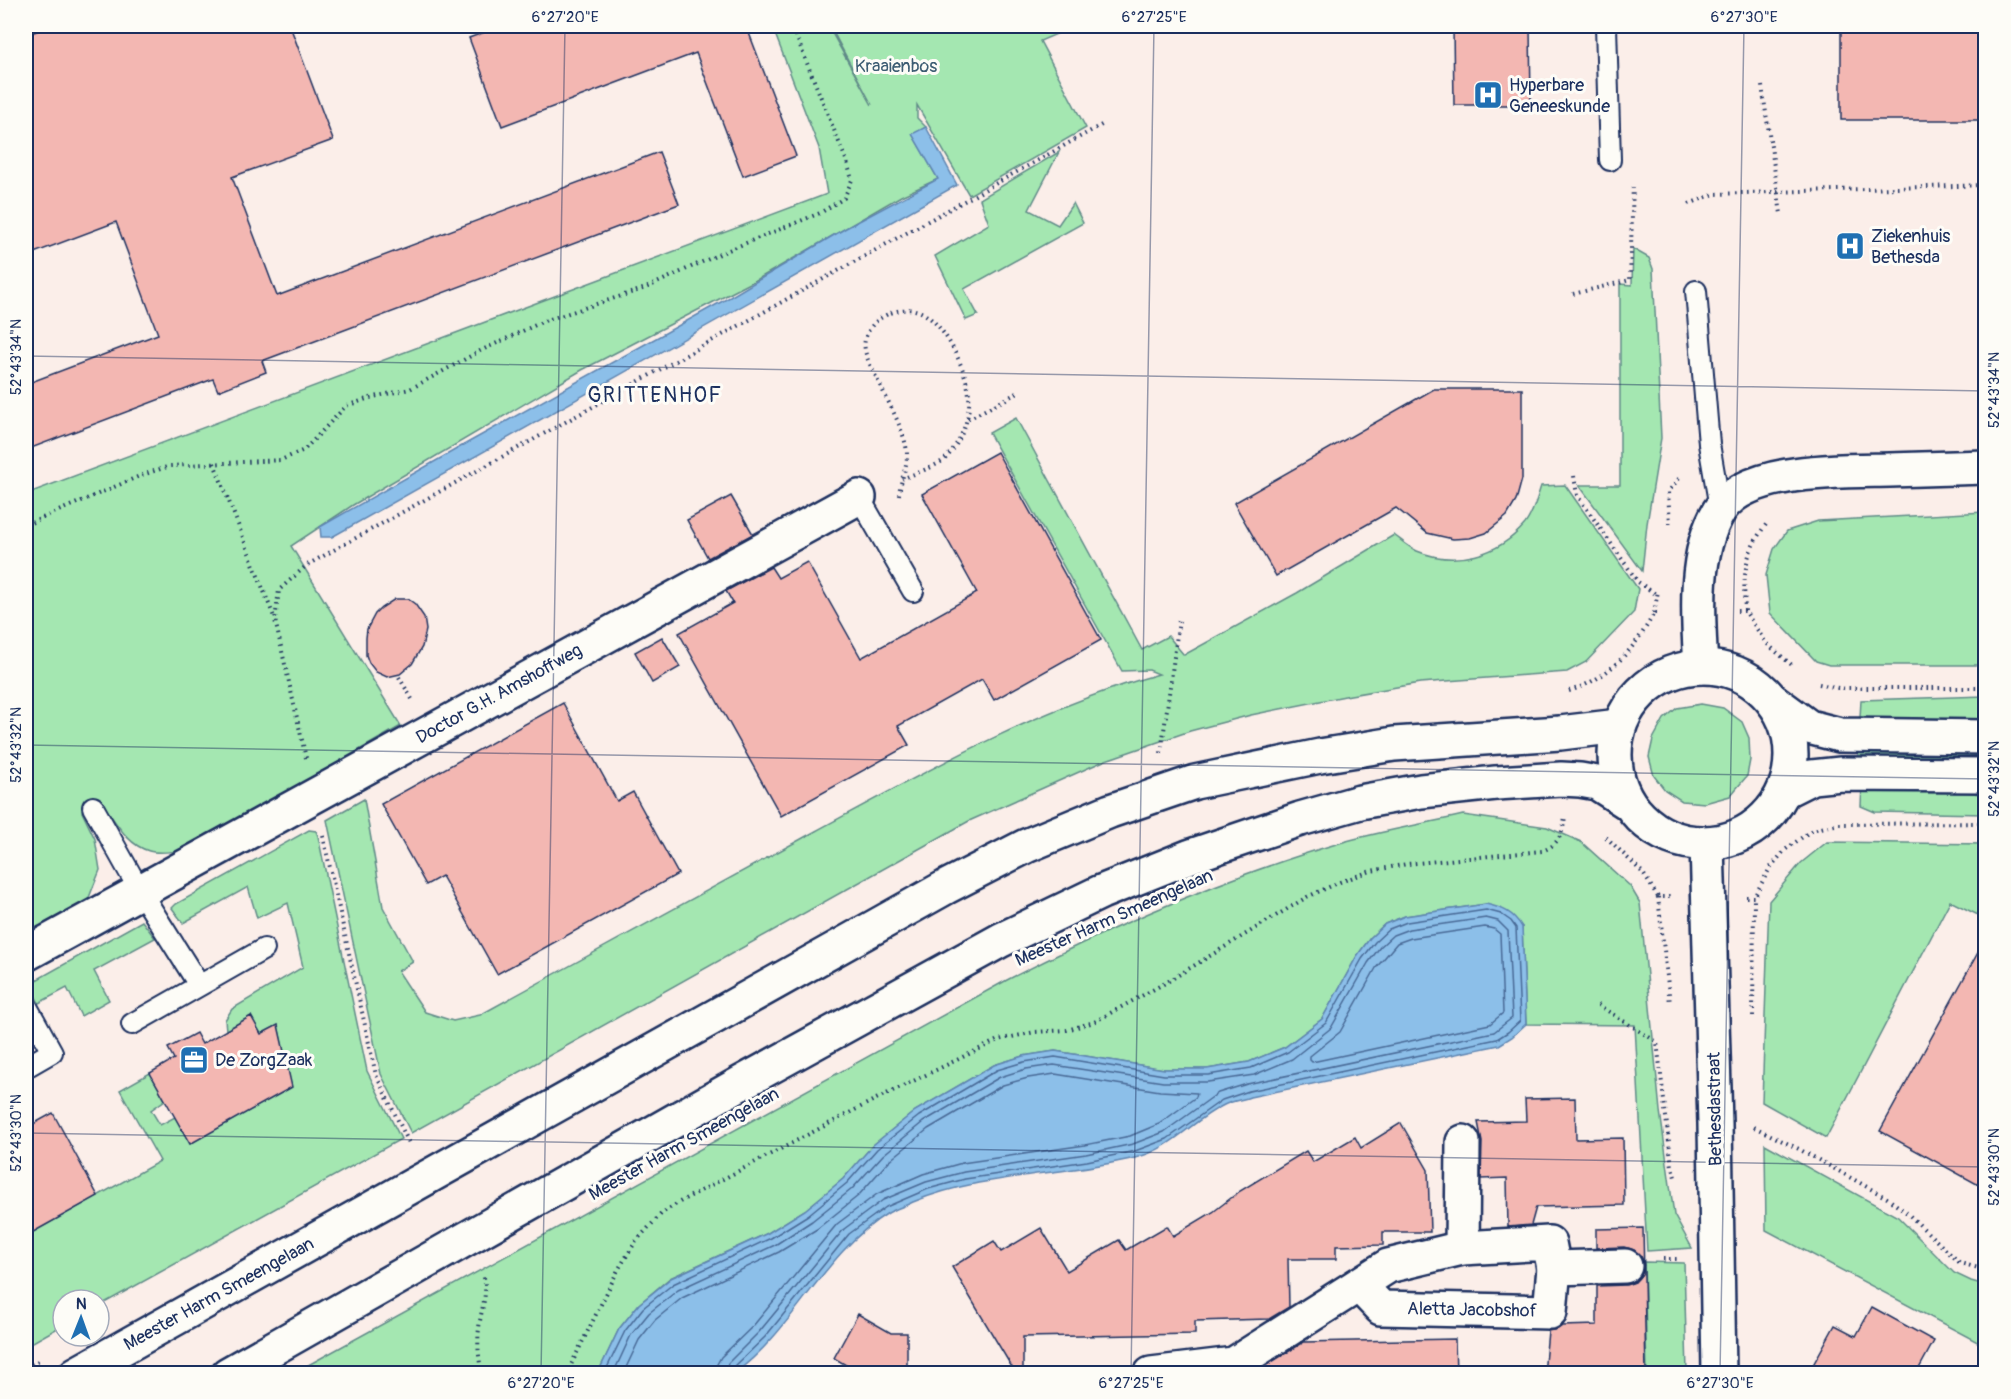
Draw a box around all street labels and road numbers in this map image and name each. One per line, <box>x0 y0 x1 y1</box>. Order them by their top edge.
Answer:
street label: Doctor G.H. Amshoffweg <box>412 639 586 749</box>
street label: Meester Harm Smeengelaan <box>1012 864 1216 972</box>
street label: Bethesdastraat <box>1702 1051 1727 1166</box>
street label: Meester Harm Smeengelaan <box>585 1082 783 1206</box>
street label: Meester Harm Smeengelaan <box>120 1232 318 1356</box>
street label: Aletta Jacobshof <box>1407 1297 1538 1323</box>

